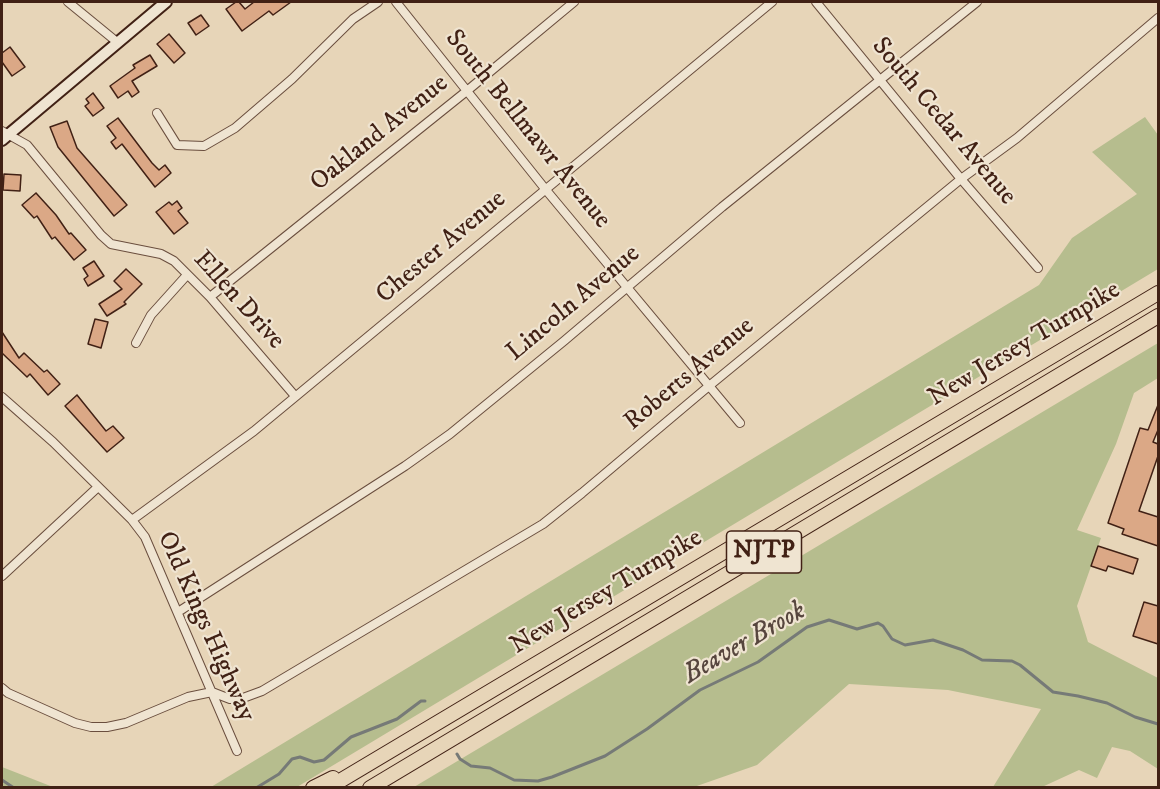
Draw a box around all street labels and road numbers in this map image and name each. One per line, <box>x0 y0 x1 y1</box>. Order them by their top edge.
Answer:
street label: South Bellmawr Avenue <box>437 24 617 236</box>
street label: South Cedar Avenue <box>864 32 1022 212</box>
street label: Oakland Avenue <box>305 69 455 199</box>
street label: Chester Avenue <box>371 185 513 311</box>
street label: Lincoln Avenue <box>501 239 647 369</box>
street label: Ellen Drive <box>186 245 290 357</box>
street label: New Jersey Turnpike <box>923 275 1127 415</box>
street label: Roberts Avenue <box>619 312 761 438</box>
street label: New Jersey Turnpike <box>505 523 709 663</box>
street label: Old Kings Highway <box>149 527 261 727</box>
road number: NJTP <box>726 531 801 573</box>

